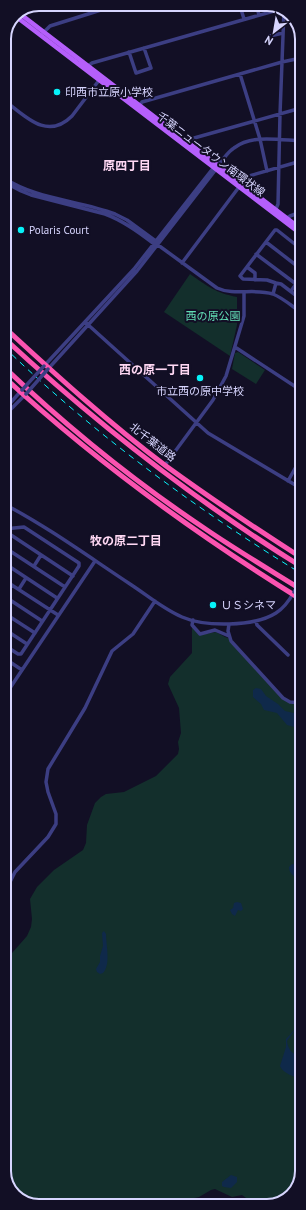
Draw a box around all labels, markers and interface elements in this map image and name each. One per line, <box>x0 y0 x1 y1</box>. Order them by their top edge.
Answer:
north arrow <box>254 12 294 52</box>
text: N <box>262 33 276 48</box>
place label: 印西市立原小学校 <box>65 85 153 99</box>
marker: 印西市立原小学校 <box>52 87 62 97</box>
street label: 千葉ニュータウン南環状線 <box>154 109 268 199</box>
district label: 原四丁目 <box>103 158 151 173</box>
place label: Polaris Court <box>29 223 89 237</box>
marker: Polaris Court <box>16 225 26 235</box>
park label: 西の原公園 <box>186 309 241 323</box>
district label: 西の原一丁目 <box>119 362 191 377</box>
marker: 市立西の原中学校 <box>195 373 205 383</box>
place label: 市立西の原中学校 <box>156 384 244 398</box>
street label: 北千葉道路 <box>127 420 179 464</box>
district label: 牧の原二丁目 <box>90 533 162 548</box>
place label: ＵＳシネマ <box>221 598 276 612</box>
marker: ＵＳシネマ <box>208 600 218 610</box>

